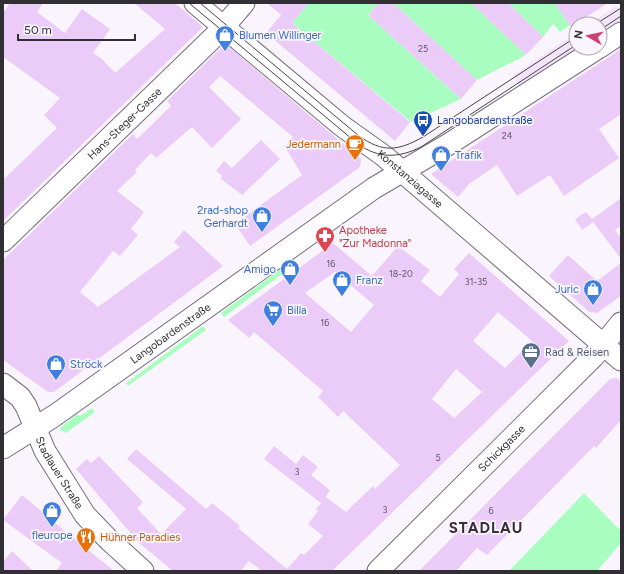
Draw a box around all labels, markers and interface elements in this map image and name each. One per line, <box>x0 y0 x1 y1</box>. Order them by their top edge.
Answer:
scale bar <box>18 16 135 42</box>
north arrow <box>568 16 608 56</box>
text: 50 m <box>24 23 52 37</box>
shop icon: Blumen Willinger <box>214 24 236 52</box>
place label: Blumen Willinger <box>239 29 322 42</box>
text: N <box>572 29 586 40</box>
house number: 25 <box>418 43 428 54</box>
street label: Hans-Steger-Gasse <box>85 85 164 162</box>
bus stop icon: Langobardenstraße <box>412 109 434 137</box>
place label: Langobardenstraße <box>437 114 533 127</box>
house number: 24 <box>502 130 513 141</box>
cafe icon: Jedermann <box>344 133 366 161</box>
place label: Jedermann <box>286 138 341 151</box>
shop icon: Trafik <box>430 144 452 172</box>
street label: Konstanziagasse <box>375 147 446 210</box>
place label: Trafik <box>455 149 482 162</box>
place label: 2rad-shop Gerhardt <box>197 204 248 230</box>
shop icon: 2rad-shop Gerhardt <box>251 205 273 233</box>
place label: Apotheke "Zur Madonna" <box>339 224 411 250</box>
pharmacy icon: Apotheke "Zur Madonna" <box>314 225 336 253</box>
shop icon: Amigo <box>279 258 301 286</box>
house number: 16 <box>327 258 335 269</box>
place label: Amigo <box>244 263 276 276</box>
house number: 18-20 <box>389 268 413 279</box>
shop icon: Franz <box>331 269 353 297</box>
place label: Franz <box>356 274 383 287</box>
house number: 31-35 <box>465 276 487 287</box>
shop icon: Juric <box>582 278 604 306</box>
place label: Juric <box>555 283 579 296</box>
supermarket icon: Billa <box>262 299 284 327</box>
street label: Langobardenstraße <box>128 300 213 366</box>
place label: Billa <box>287 304 307 317</box>
house number: 16 <box>321 317 329 328</box>
office icon: Rad & Reisen <box>520 341 542 369</box>
place label: Rad & Reisen <box>545 346 609 359</box>
shop icon: Ströck <box>45 353 67 381</box>
place label: Ströck <box>70 358 103 371</box>
street label: Schickgasse <box>475 422 528 474</box>
street label: Stadlauer Straße <box>33 435 86 511</box>
house number: 5 <box>435 452 441 463</box>
house number: 3 <box>295 466 300 477</box>
shop icon: fleurope <box>41 500 63 528</box>
house number: 3 <box>383 504 388 515</box>
house number: 6 <box>488 505 494 516</box>
district label: STADLAU <box>449 519 523 537</box>
restaurant icon: Hühner Paradies <box>75 526 97 554</box>
place label: fleurope <box>31 529 73 542</box>
place label: Hühner Paradies <box>100 531 180 544</box>

